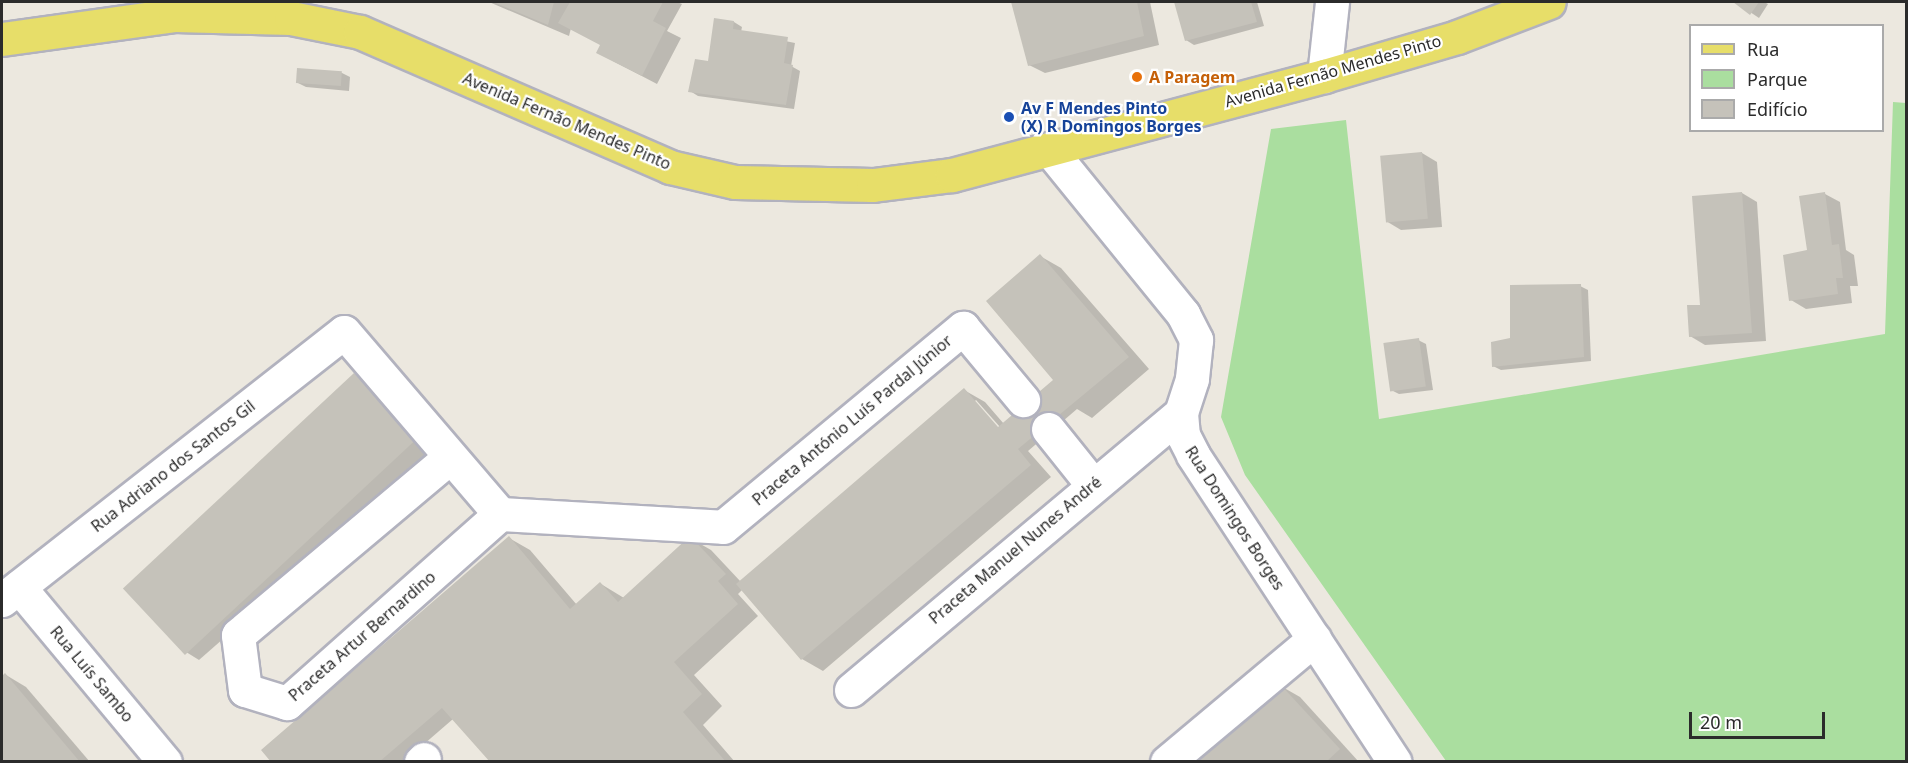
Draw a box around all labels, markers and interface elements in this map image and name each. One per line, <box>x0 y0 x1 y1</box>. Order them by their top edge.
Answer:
legend <box>1689 24 1884 132</box>
street label: Avenida Fernão Mendes Pinto <box>1223 31 1443 111</box>
text: Rua <box>1747 37 1779 61</box>
place label: A Paragem <box>1149 67 1235 87</box>
text: Parque <box>1747 67 1807 91</box>
street label: Avenida Fernão Mendes Pinto <box>460 68 674 174</box>
marker: A Paragem <box>1130 70 1144 84</box>
text: Edifício <box>1747 97 1808 121</box>
place label: Av F Mendes Pinto (X) R Domingos Borges <box>1021 98 1202 136</box>
marker: Av F Mendes Pinto (X) R Domingos Borges <box>1002 110 1016 124</box>
street label: Praceta António Luís Pardal Júnior <box>748 331 956 509</box>
street label: Rua Adriano dos Santos Gil <box>87 396 259 536</box>
street label: Rua Domingos Borges <box>1181 442 1289 594</box>
street label: Praceta Manuel Nunes André <box>925 472 1105 628</box>
street label: Praceta Artur Bernardino <box>285 567 439 705</box>
street label: Rua Luís Sambo <box>46 622 138 726</box>
scale bar <box>1692 700 1828 738</box>
text: 20 m <box>1700 710 1742 734</box>

